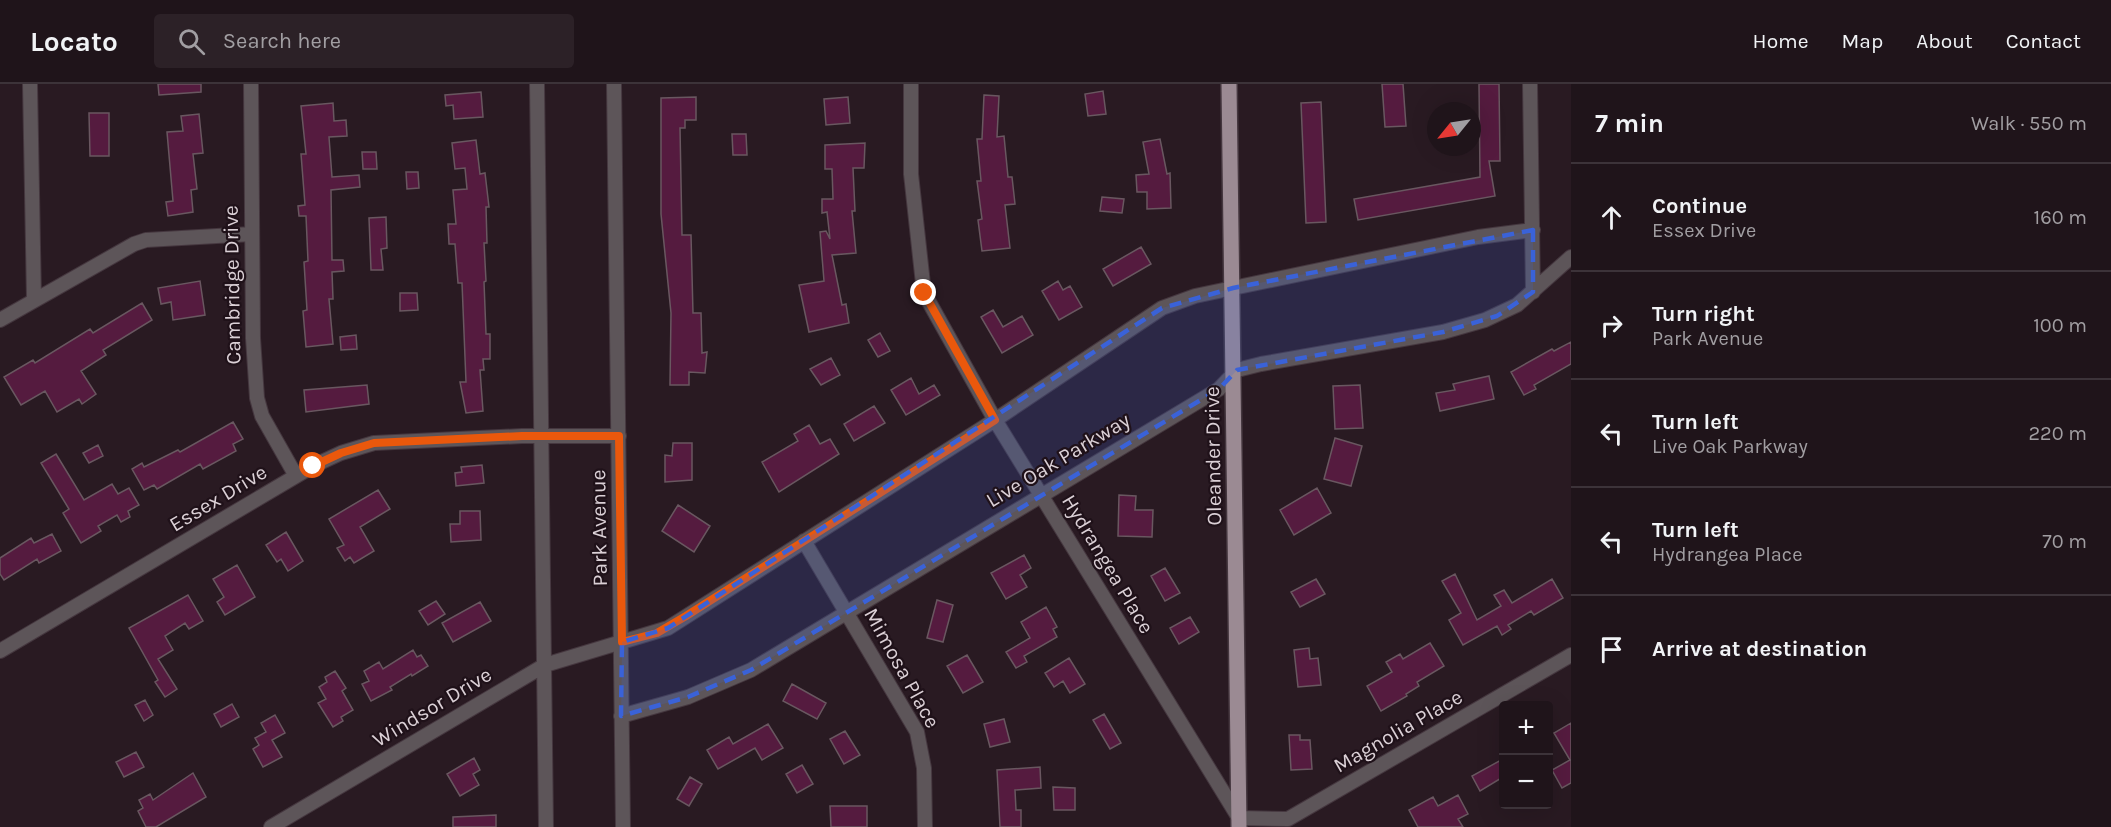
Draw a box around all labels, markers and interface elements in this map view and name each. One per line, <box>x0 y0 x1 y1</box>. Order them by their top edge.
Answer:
search box <box>154 14 574 68</box>
text: Locato <box>30 25 118 58</box>
icon: search <box>175 25 208 58</box>
text: Search here <box>223 28 341 54</box>
text: Home <box>1753 29 1809 53</box>
text: Map <box>1842 29 1883 53</box>
text: About <box>1916 29 1973 53</box>
text: Contact <box>2006 29 2081 53</box>
north arrow <box>1427 102 1481 156</box>
text: 7 min <box>1595 108 1664 139</box>
text: Walk · 550 m <box>1971 112 2087 135</box>
text: Continue <box>1652 193 1747 219</box>
icon: ahead <box>1595 201 1628 234</box>
street label: Cambridge Drive <box>219 205 245 365</box>
text: 160 m <box>2034 206 2087 229</box>
text: Essex Drive <box>1652 219 1756 242</box>
route end <box>910 279 936 305</box>
text: Turn right <box>1652 301 1755 327</box>
icon: right <box>1595 309 1628 342</box>
text: 100 m <box>2033 314 2087 337</box>
text: Park Avenue <box>1652 327 1763 350</box>
street label: Oleander Drive <box>1200 386 1226 526</box>
street label: Live Oak Parkway <box>982 407 1134 512</box>
text: Turn left <box>1652 409 1739 435</box>
icon: left <box>1595 417 1628 450</box>
text: 220 m <box>2028 422 2087 445</box>
text: Live Oak Parkway <box>1652 435 1808 458</box>
route start <box>299 452 325 478</box>
street label: Essex Drive <box>165 460 271 536</box>
street label: Park Avenue <box>586 469 612 587</box>
street label: Hydrangea Place <box>1057 490 1159 638</box>
text: Turn left <box>1652 517 1739 543</box>
icon: left <box>1595 525 1628 558</box>
text: 70 m <box>2042 530 2087 553</box>
text: Hydrangea Place <box>1652 543 1802 566</box>
street label: Mimosa Place <box>859 604 945 732</box>
icon: arrive <box>1595 633 1628 666</box>
text: Arrive at destination <box>1652 636 1867 662</box>
street label: Windsor Drive <box>368 662 496 752</box>
street label: Magnolia Place <box>1329 684 1467 778</box>
map controls <box>1499 701 1553 809</box>
button: + <box>1499 701 1553 755</box>
button: − <box>1499 755 1553 809</box>

